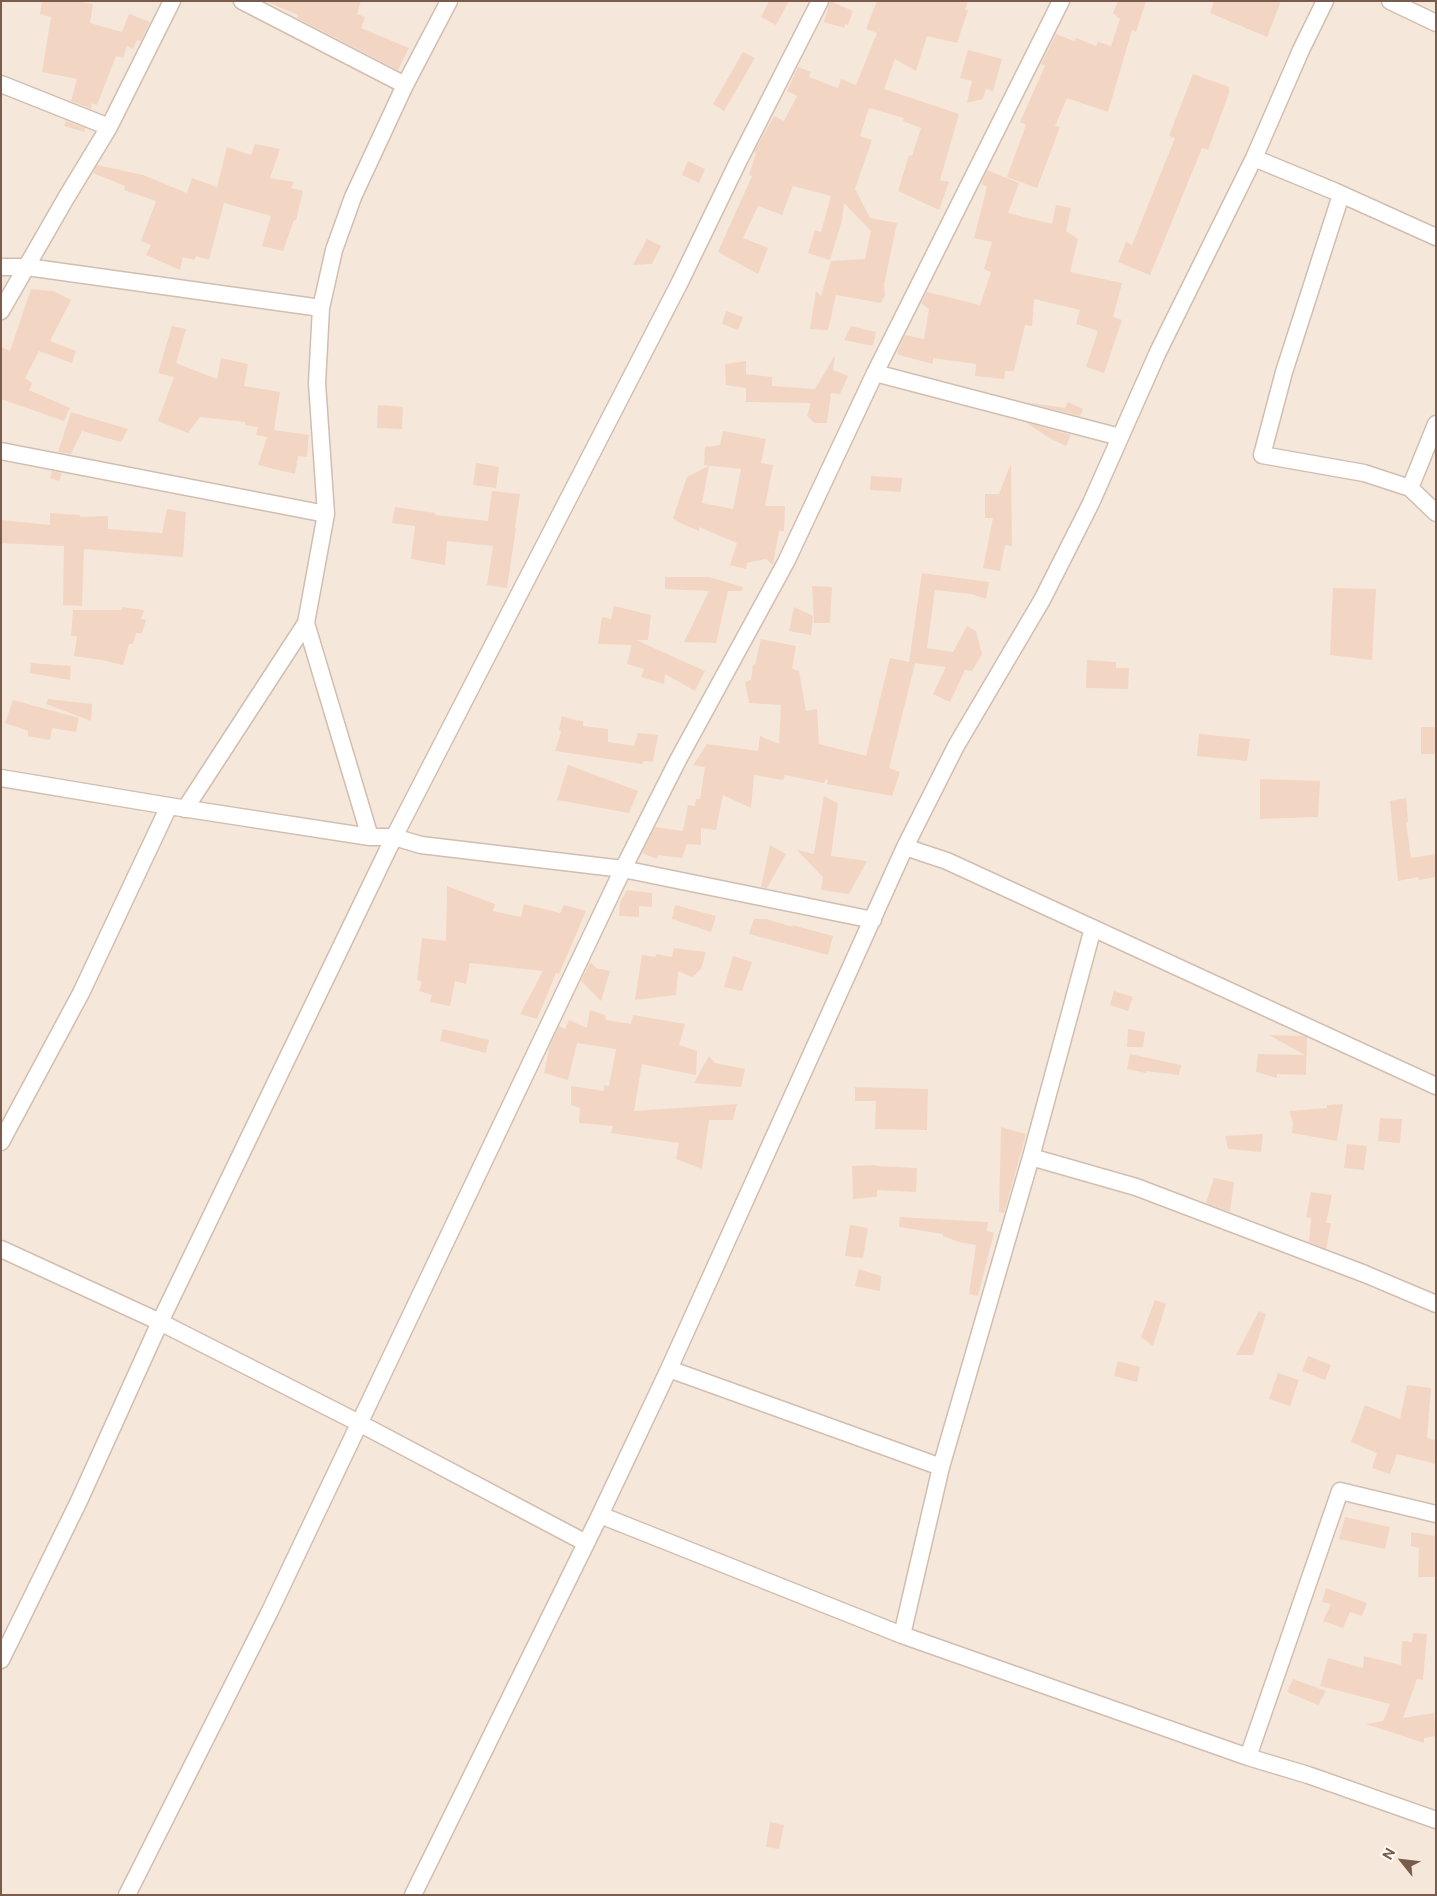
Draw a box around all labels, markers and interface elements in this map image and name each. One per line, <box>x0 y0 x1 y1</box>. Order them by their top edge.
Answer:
north arrow <box>1377 1836 1427 1886</box>
text: N <box>1379 1845 1399 1862</box>

